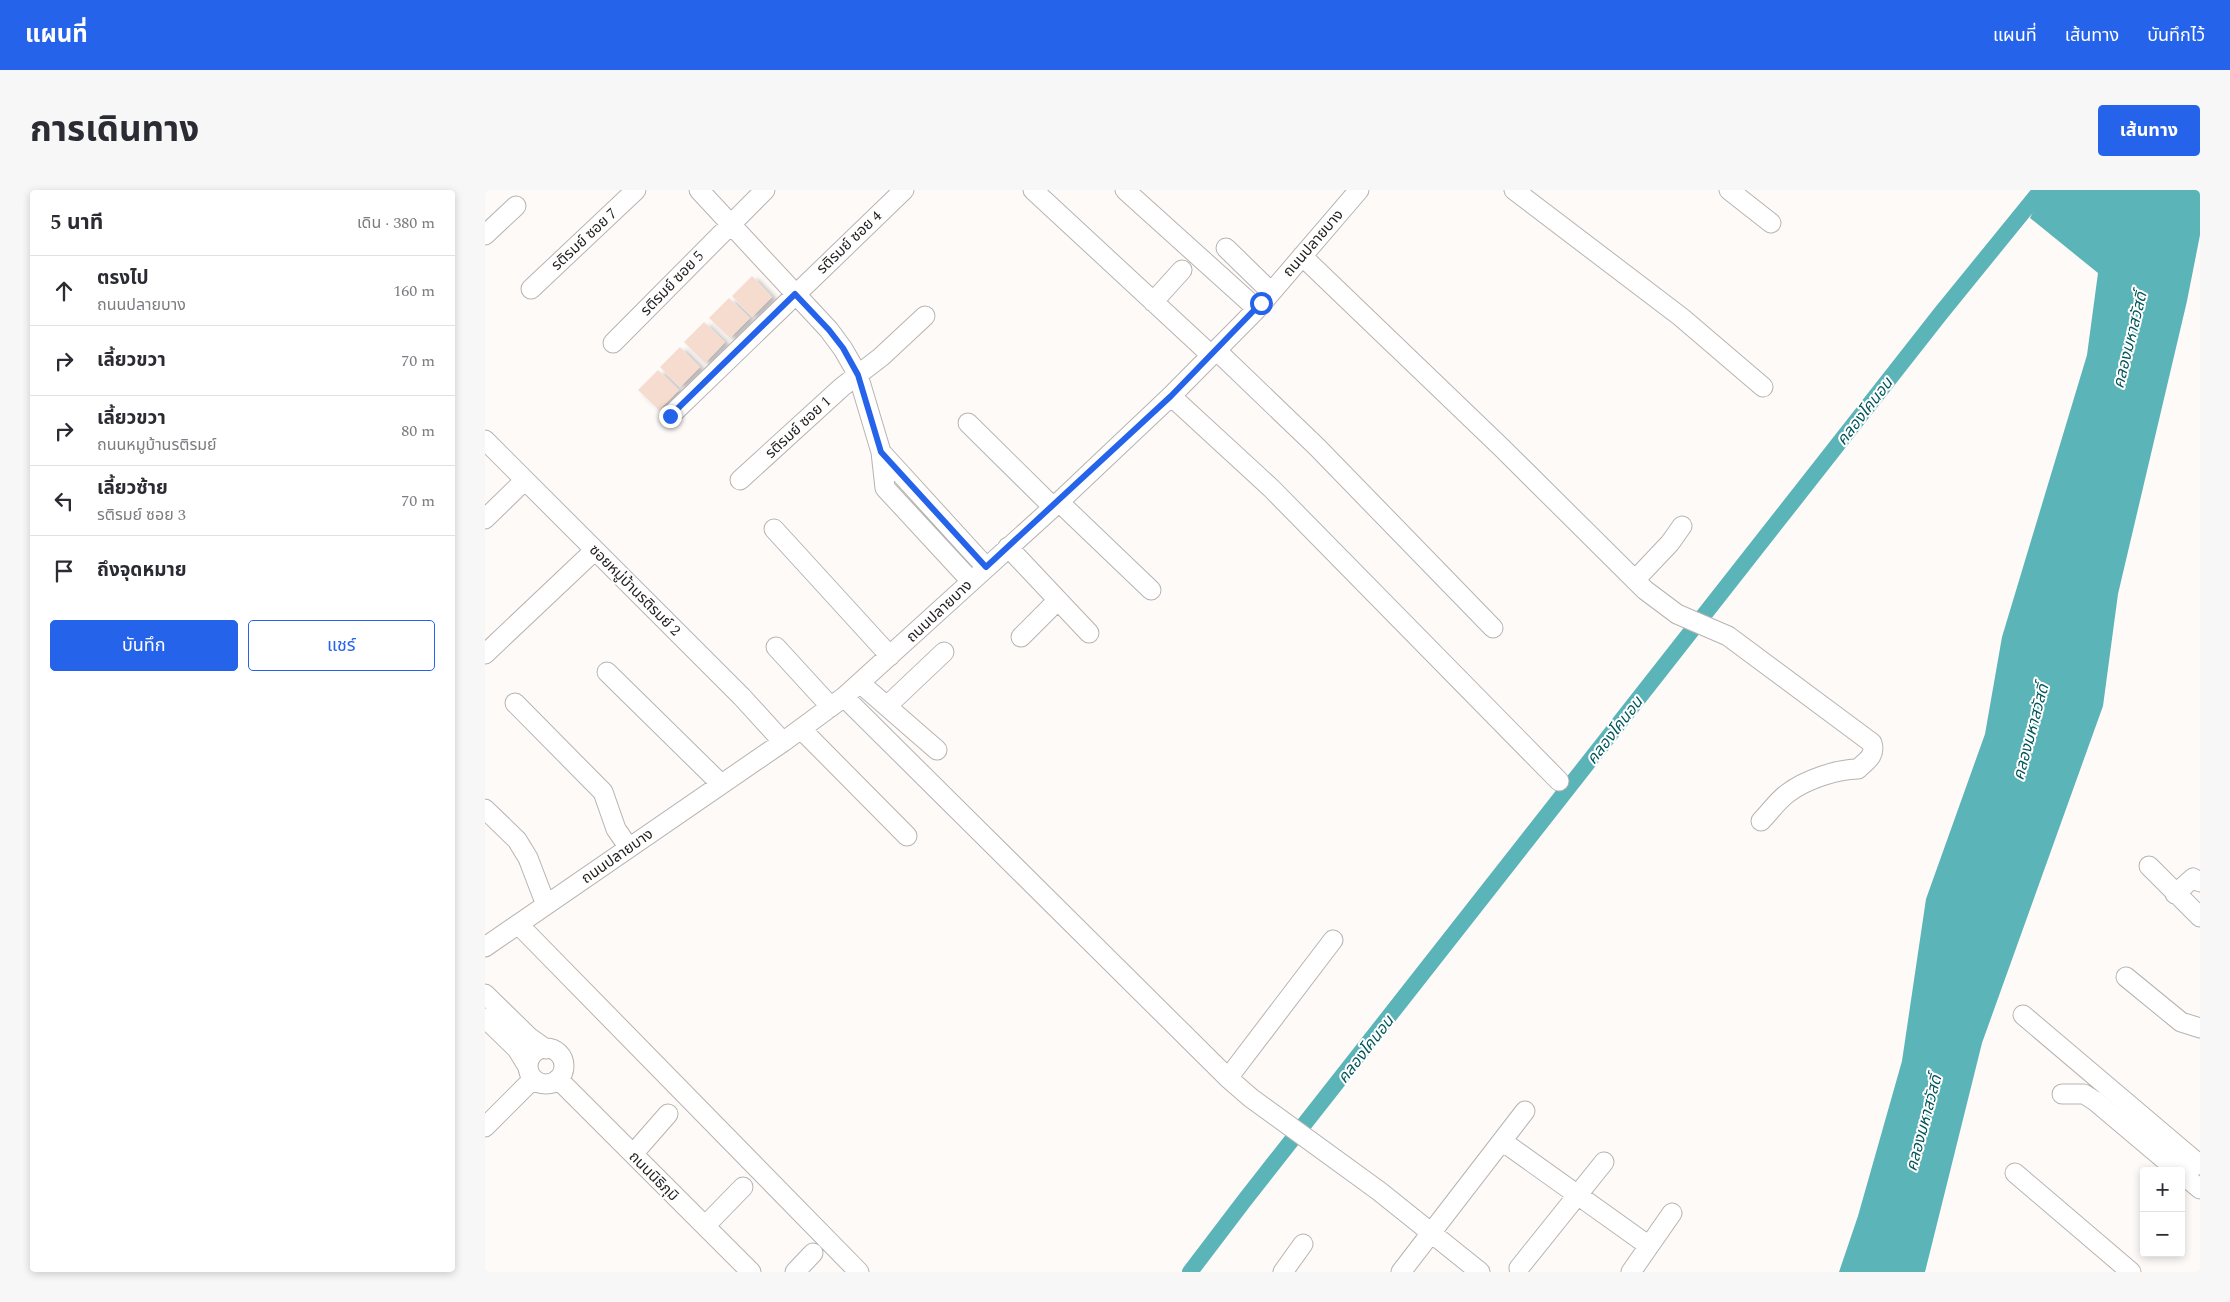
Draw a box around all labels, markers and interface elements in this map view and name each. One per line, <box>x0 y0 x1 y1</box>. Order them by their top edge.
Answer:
text: แผนที่ <box>25 17 88 53</box>
text: แผนที่ <box>1993 22 2037 49</box>
text: เส้นทาง <box>2065 22 2119 49</box>
text: บันทึกไว้ <box>2147 22 2205 49</box>
text: การเดินทาง <box>30 104 199 157</box>
button: เส้นทาง <box>2098 105 2200 156</box>
street label: รติรมย์ ซอย 7 <box>546 203 623 276</box>
street label: ถนนปลายบาง <box>1277 204 1349 282</box>
street label: รติรมย์ ซอย 4 <box>811 205 888 280</box>
text: 5 นาที <box>50 207 103 239</box>
text: เดิน · 380 m <box>357 211 435 235</box>
street label: รติรมย์ ซอย 5 <box>635 245 710 321</box>
text: ตรงไป <box>97 264 149 293</box>
icon: ahead <box>50 277 78 305</box>
text: 160 m <box>393 279 435 303</box>
water label: คลองมหาสวัสดิ์ <box>2106 286 2154 391</box>
route start <box>1250 292 1273 315</box>
text: ถนนปลายบาง <box>97 293 186 317</box>
text: เลี้ยวขวา <box>97 346 166 375</box>
icon: right <box>50 347 78 375</box>
text: 70 m <box>401 349 435 373</box>
water label: คลองโคนอน <box>1831 372 1900 451</box>
street label: รติรมย์ ซอย 1 <box>760 391 837 464</box>
text: เลี้ยวขวา <box>97 404 166 433</box>
route end <box>659 405 682 428</box>
icon: right <box>50 417 78 445</box>
text: 80 m <box>401 419 435 443</box>
text: ถนนหมูบ้านรติรมย์ <box>97 433 217 457</box>
text: เลี้ยวซ้าย <box>97 474 168 503</box>
icon: left <box>50 487 78 515</box>
text: 70 m <box>401 489 435 513</box>
text: รติรมย์ ซอย 3 <box>97 503 186 527</box>
street label: ซอยหมู่บ้านรติรมย์ 2 <box>583 539 686 642</box>
text: ถึงจุดหมาย <box>97 556 187 585</box>
icon: arrive <box>50 557 78 585</box>
street label: ถนนปลายบาง <box>901 575 978 648</box>
button: บันทึก <box>50 620 238 671</box>
button: แชร์ <box>248 620 435 671</box>
water label: คลองมหาสวัสดิ์ <box>2007 678 2056 783</box>
water label: คลองโคนอน <box>1581 691 1650 770</box>
street label: ถนนปลายบาง <box>577 823 658 890</box>
water label: คลองโคนอน <box>1332 1010 1401 1089</box>
water label: คลองมหาสวัสดิ์ <box>1900 1069 1949 1174</box>
street label: ถนนนิธิภุมิ <box>623 1146 684 1207</box>
map controls <box>2140 1167 2185 1257</box>
button: + <box>2140 1167 2185 1212</box>
button: − <box>2140 1212 2185 1257</box>

